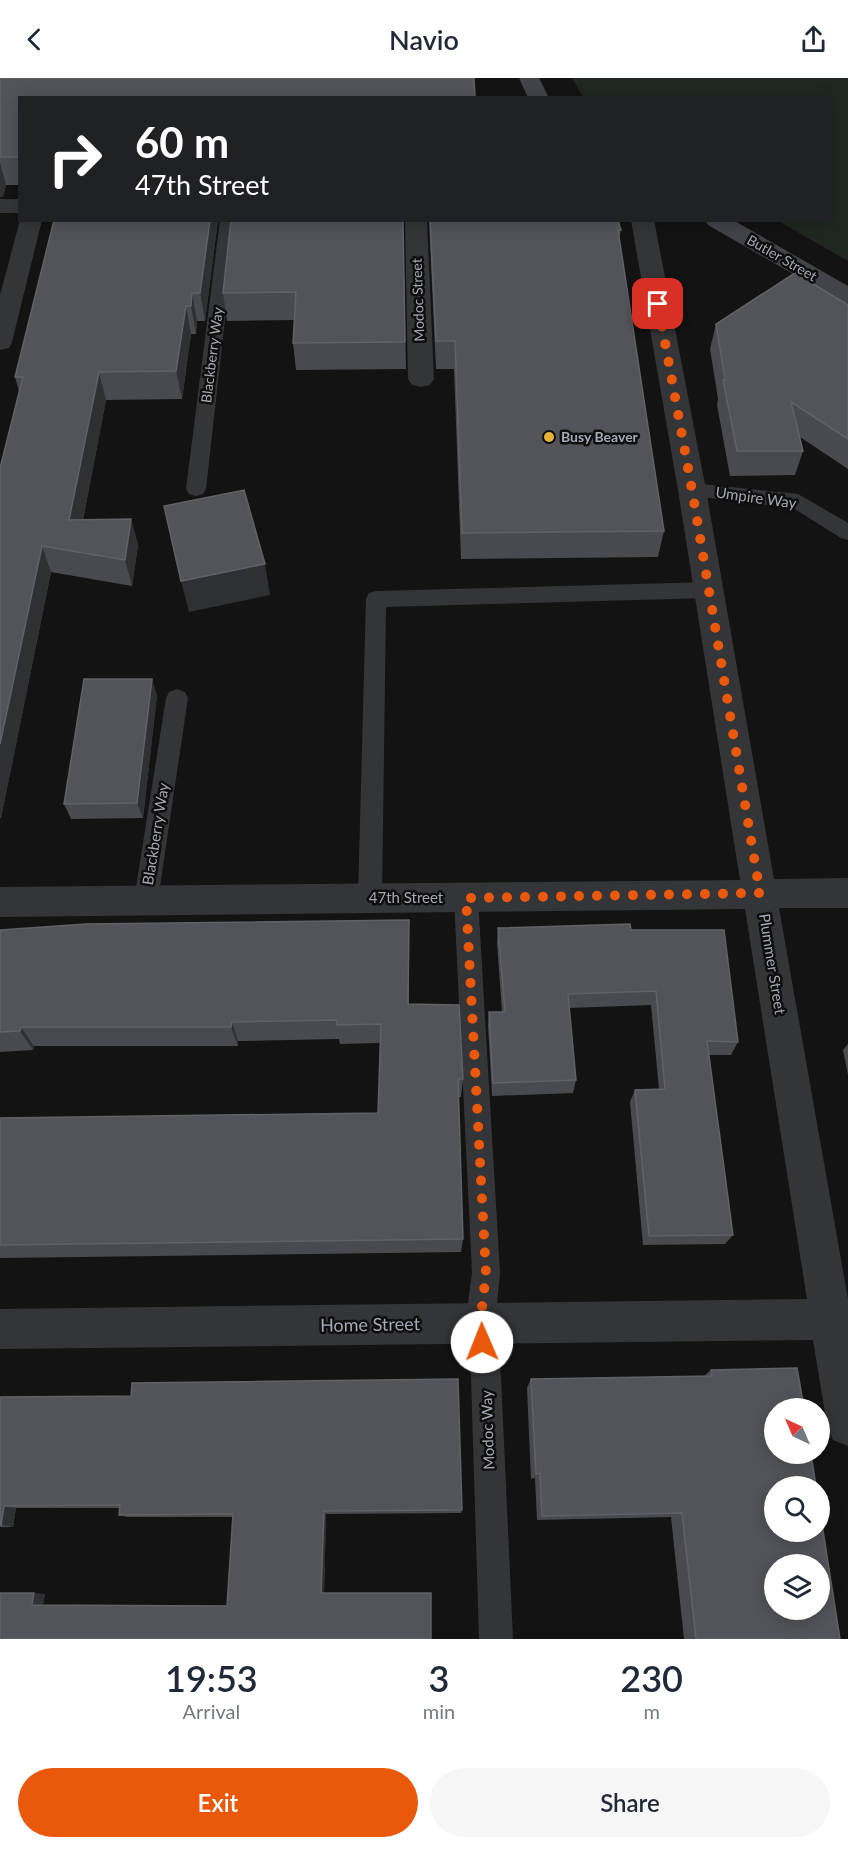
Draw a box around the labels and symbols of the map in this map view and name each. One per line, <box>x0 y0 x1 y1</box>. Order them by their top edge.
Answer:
street label: Butler Street <box>744 231 820 284</box>
street label: Modoc Street <box>408 258 427 342</box>
pin <box>632 278 683 329</box>
street label: Blackberry Way <box>197 305 226 404</box>
place label: Busy Beaver <box>561 428 639 445</box>
marker: Busy Beaver <box>542 430 556 444</box>
street label: Umpire Way <box>715 482 798 512</box>
street label: Blackberry Way <box>138 781 172 886</box>
street label: 47th Street <box>369 888 444 906</box>
street label: Plummer Street <box>756 912 790 1016</box>
position arrow <box>450 1310 514 1374</box>
street label: Home Street <box>320 1312 421 1336</box>
street label: Modoc Way <box>477 1390 497 1470</box>
north arrow <box>764 1398 830 1464</box>

